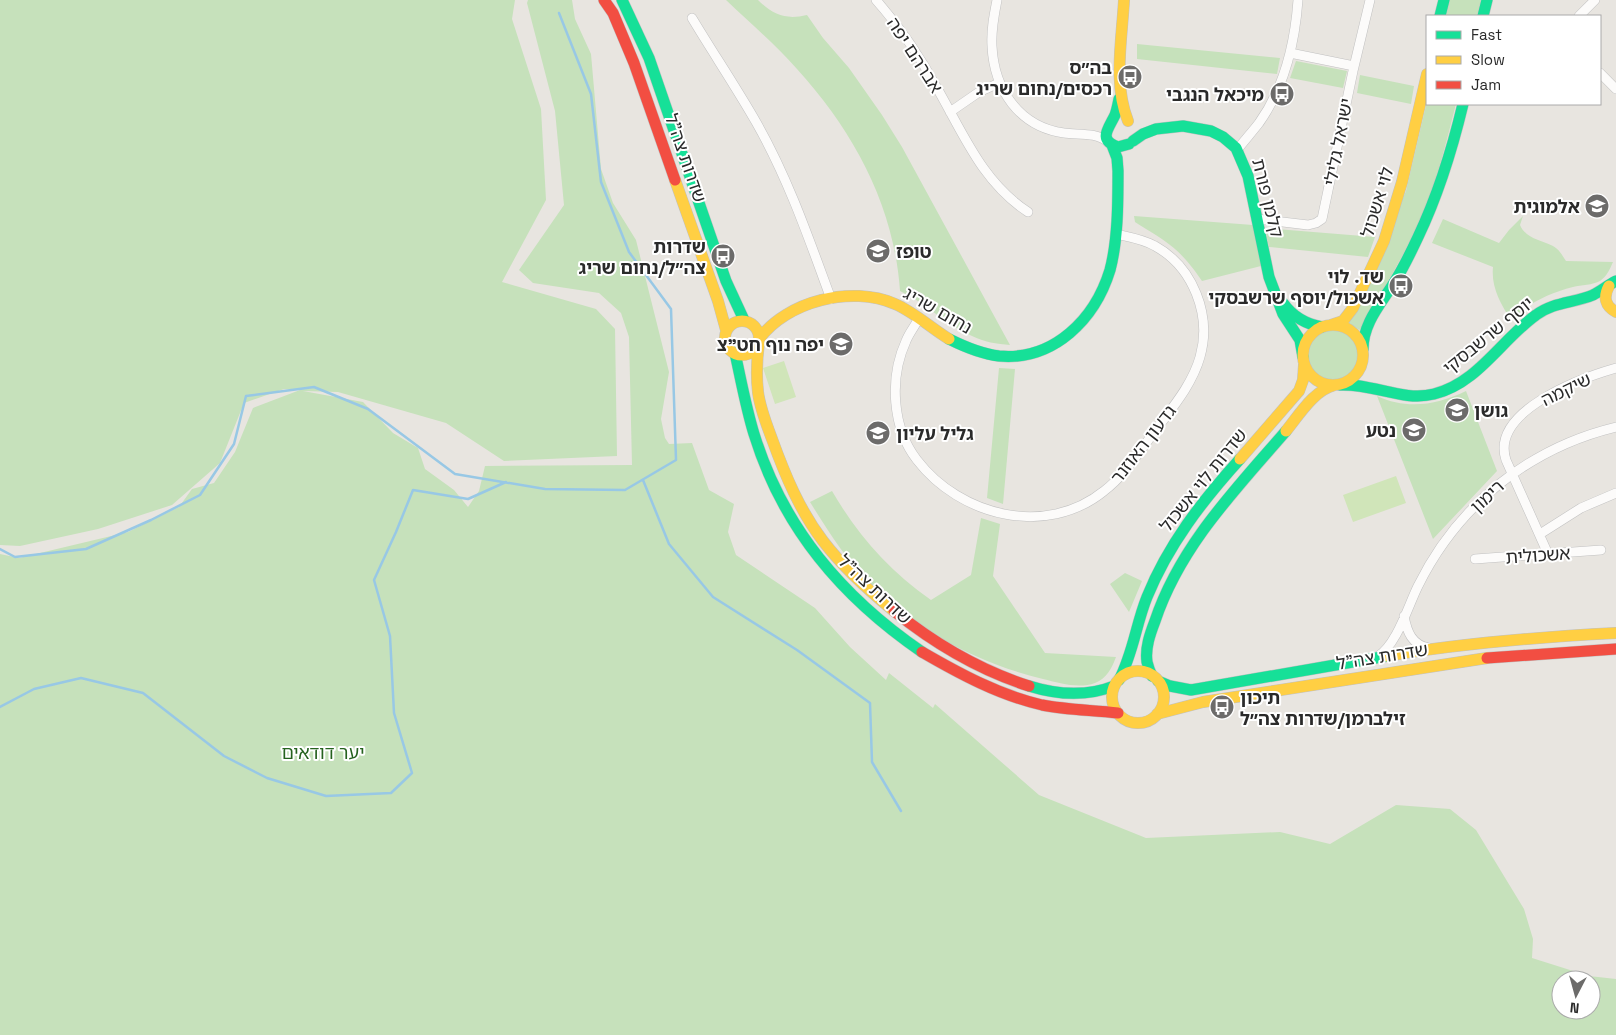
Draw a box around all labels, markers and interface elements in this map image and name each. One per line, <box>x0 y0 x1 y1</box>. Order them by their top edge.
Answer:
street label: אברהם יפה <box>882 13 948 97</box>
legend <box>1426 15 1601 105</box>
text: Fast <box>1471 25 1502 44</box>
text: Slow <box>1471 50 1505 69</box>
place label: בה״ס רכסים/נחום שריג <box>976 56 1112 100</box>
bus stop icon: בה״ס רכסים/נחום שריג <box>1117 64 1143 90</box>
text: Jam <box>1471 75 1501 94</box>
bus stop icon: מיכאל הנגבי <box>1269 81 1295 107</box>
place label: מיכאל הנגבי <box>1166 83 1264 106</box>
street label: ישראל גלילי <box>1318 96 1358 188</box>
street label: שדרות צה"ל <box>660 111 712 205</box>
street label: קלמן פורת <box>1247 156 1289 240</box>
street label: לוי אשכול <box>1355 164 1399 240</box>
school or university icon: אלמוגית <box>1584 193 1610 219</box>
place label: אלמוגית <box>1514 195 1580 218</box>
place label: שדרות צה״ל/נחום שריג <box>579 235 706 279</box>
school or university icon: טופז <box>865 238 891 264</box>
place label: טופז <box>896 240 932 263</box>
bus stop icon: שדרות צה״ל/נחום שריג <box>710 243 736 269</box>
place label: שד. לוי אשכול/יוסף שרשבסקי <box>1208 265 1384 309</box>
bus stop icon: שד. לוי אשכול/יוסף שרשבסקי <box>1388 273 1414 299</box>
street label: נחום שריג <box>900 281 976 339</box>
street label: יוסף שרשבסקי <box>1438 291 1538 379</box>
school or university icon: יפה נוף חט"צ <box>828 331 854 357</box>
place label: יפה נוף חט"צ <box>717 333 824 356</box>
street label: שיקמה <box>1537 367 1595 411</box>
school or university icon: גושן <box>1444 397 1470 423</box>
place label: גושן <box>1474 399 1508 422</box>
street label: גדעון האוזנר <box>1105 400 1181 488</box>
school or university icon: נטע <box>1401 417 1427 443</box>
place label: נטע <box>1366 419 1396 442</box>
school or university icon: גליל עליון <box>865 420 891 446</box>
place label: גליל עליון <box>896 422 974 445</box>
street label: שדרות לוי אשכול <box>1154 424 1252 536</box>
street label: רימון <box>1465 475 1509 517</box>
street label: אשכולית <box>1505 541 1571 569</box>
street label: שדרות צה"ל <box>833 549 917 629</box>
street label: שדרות צה"ל <box>1335 637 1429 675</box>
place label: תיכון זילברמן/שדרות צה״ל <box>1240 686 1406 730</box>
bus stop icon: תיכון זילברמן/שדרות צה״ל <box>1209 694 1235 720</box>
park label: יער דודאים <box>281 741 365 764</box>
north arrow <box>1551 970 1601 1020</box>
text: N <box>1569 998 1580 1017</box>

